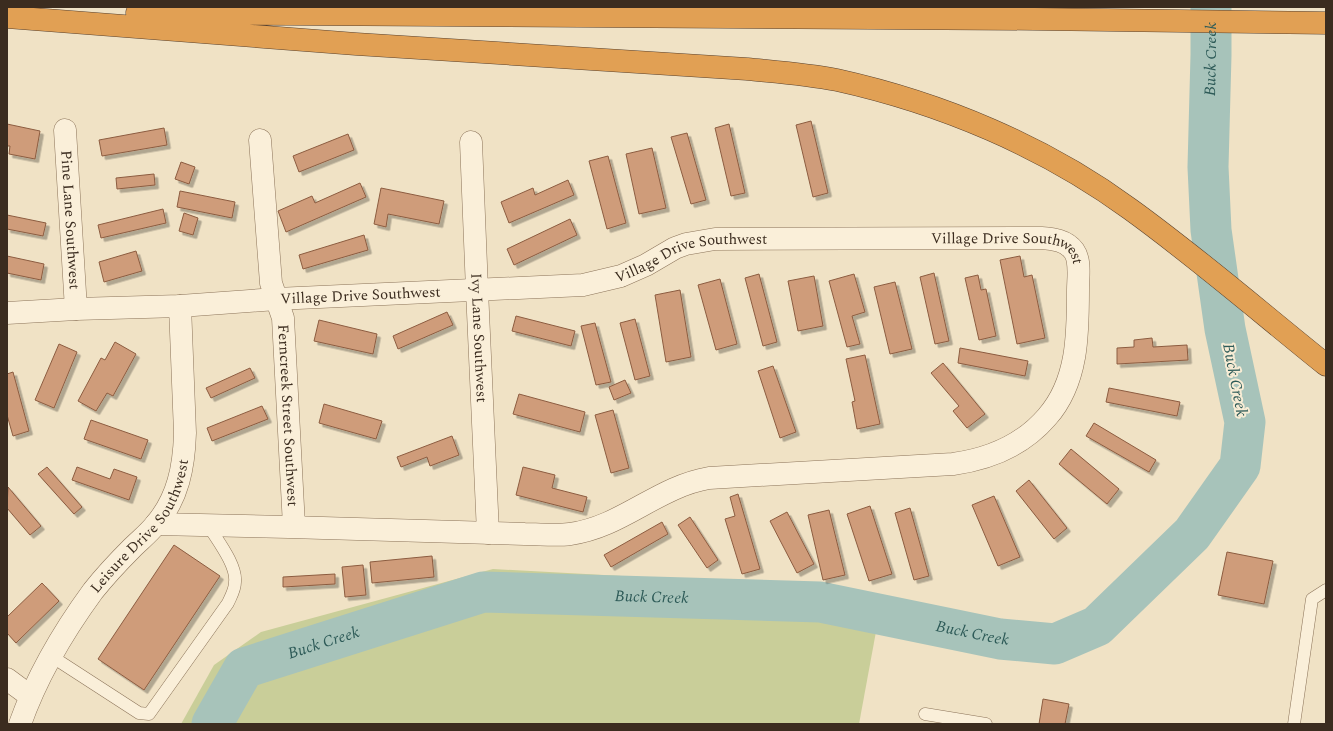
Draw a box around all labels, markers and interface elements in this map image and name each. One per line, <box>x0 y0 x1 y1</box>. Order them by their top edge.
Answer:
water label: Buck Creek <box>1198 22 1223 96</box>
street label: Pine Lane Southwest <box>55 149 86 290</box>
street label: Village Drive Southwest <box>931 226 1090 266</box>
street label: Village Drive Southwest <box>612 227 767 289</box>
street label: Ivy Lane Southwest <box>465 273 494 403</box>
street label: Village Drive Southwest <box>280 280 441 310</box>
street label: Ferncreek Street Southwest <box>272 324 304 507</box>
water label: Buck Creek <box>1216 341 1254 419</box>
street label: Leisure Drive Southwest <box>84 458 194 598</box>
water label: Buck Creek <box>614 584 690 610</box>
water label: Buck Creek <box>934 614 1010 652</box>
water label: Buck Creek <box>285 620 363 665</box>

